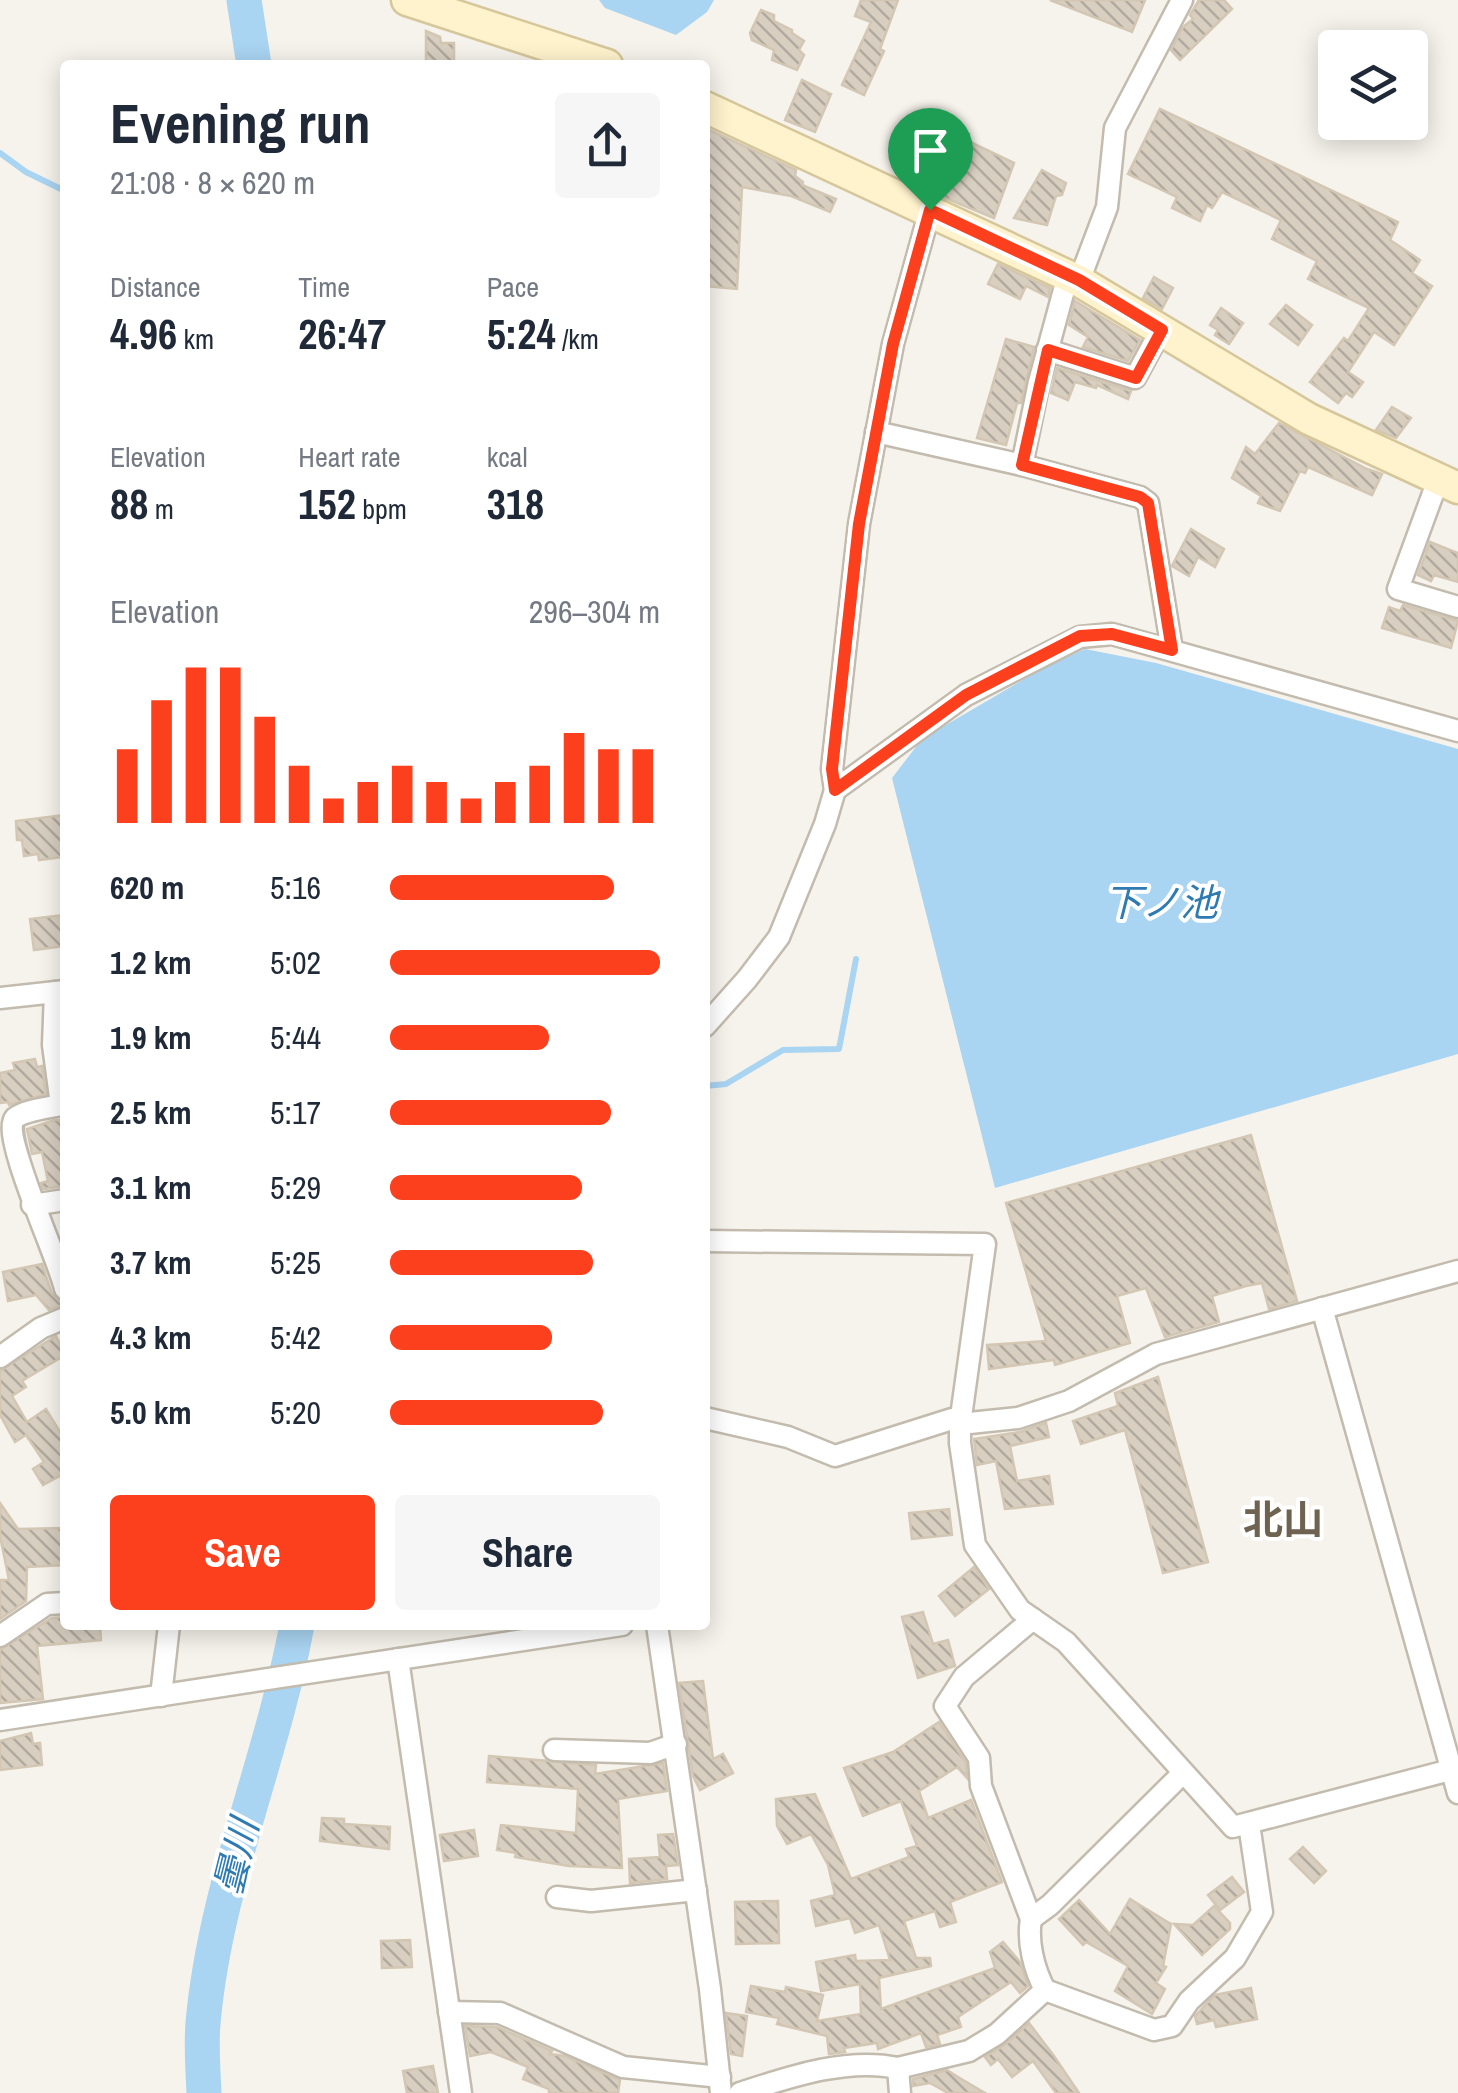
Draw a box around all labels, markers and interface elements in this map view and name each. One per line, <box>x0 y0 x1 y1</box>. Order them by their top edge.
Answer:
map controls <box>1318 30 1428 140</box>
button: layers <box>1318 30 1428 140</box>
text: Evening run <box>110 86 371 160</box>
button: share <box>555 93 660 198</box>
pin <box>888 108 973 211</box>
icon: arrive <box>903 123 958 178</box>
text: 21:08 · 8 × 620 m <box>110 161 315 204</box>
text: Distance <box>110 268 201 306</box>
text: Time <box>298 268 350 306</box>
text: Pace <box>487 268 539 306</box>
text: 4.96 <box>110 306 177 362</box>
text: 26:47 <box>298 306 386 362</box>
text: 5:24 <box>487 306 556 362</box>
text: km <box>177 320 214 358</box>
text: /km <box>556 320 599 358</box>
text: Elevation <box>110 438 206 476</box>
text: Heart rate <box>298 438 400 476</box>
text: kcal <box>487 438 527 476</box>
text: 88 <box>110 476 148 532</box>
text: 152 <box>298 476 356 532</box>
text: 318 <box>487 476 544 532</box>
text: m <box>148 490 174 528</box>
text: bpm <box>356 490 407 528</box>
text: Elevation <box>110 590 219 633</box>
text: 296–304 m <box>529 590 660 633</box>
text: 620 m <box>110 866 184 909</box>
text: 5:16 <box>270 866 321 909</box>
water label: 下ノ池 <box>1104 877 1222 928</box>
text: 1.2 km <box>110 941 192 984</box>
text: 5:02 <box>270 941 321 984</box>
text: 1.9 km <box>110 1016 192 1059</box>
text: 5:44 <box>270 1016 321 1059</box>
text: 2.5 km <box>110 1091 192 1134</box>
text: 5:17 <box>270 1091 321 1134</box>
text: 3.1 km <box>110 1166 192 1209</box>
text: 5:29 <box>270 1166 321 1209</box>
text: 3.7 km <box>110 1241 192 1284</box>
text: 5:25 <box>270 1241 321 1284</box>
text: 4.3 km <box>110 1316 192 1359</box>
text: 5:42 <box>270 1316 321 1359</box>
text: 5.0 km <box>110 1391 192 1434</box>
text: 5:20 <box>270 1391 321 1434</box>
district label: 北山 <box>1243 1493 1323 1546</box>
button: Save <box>110 1495 375 1610</box>
button: Share <box>395 1495 660 1610</box>
water label: 曇川 <box>202 1810 271 1900</box>

